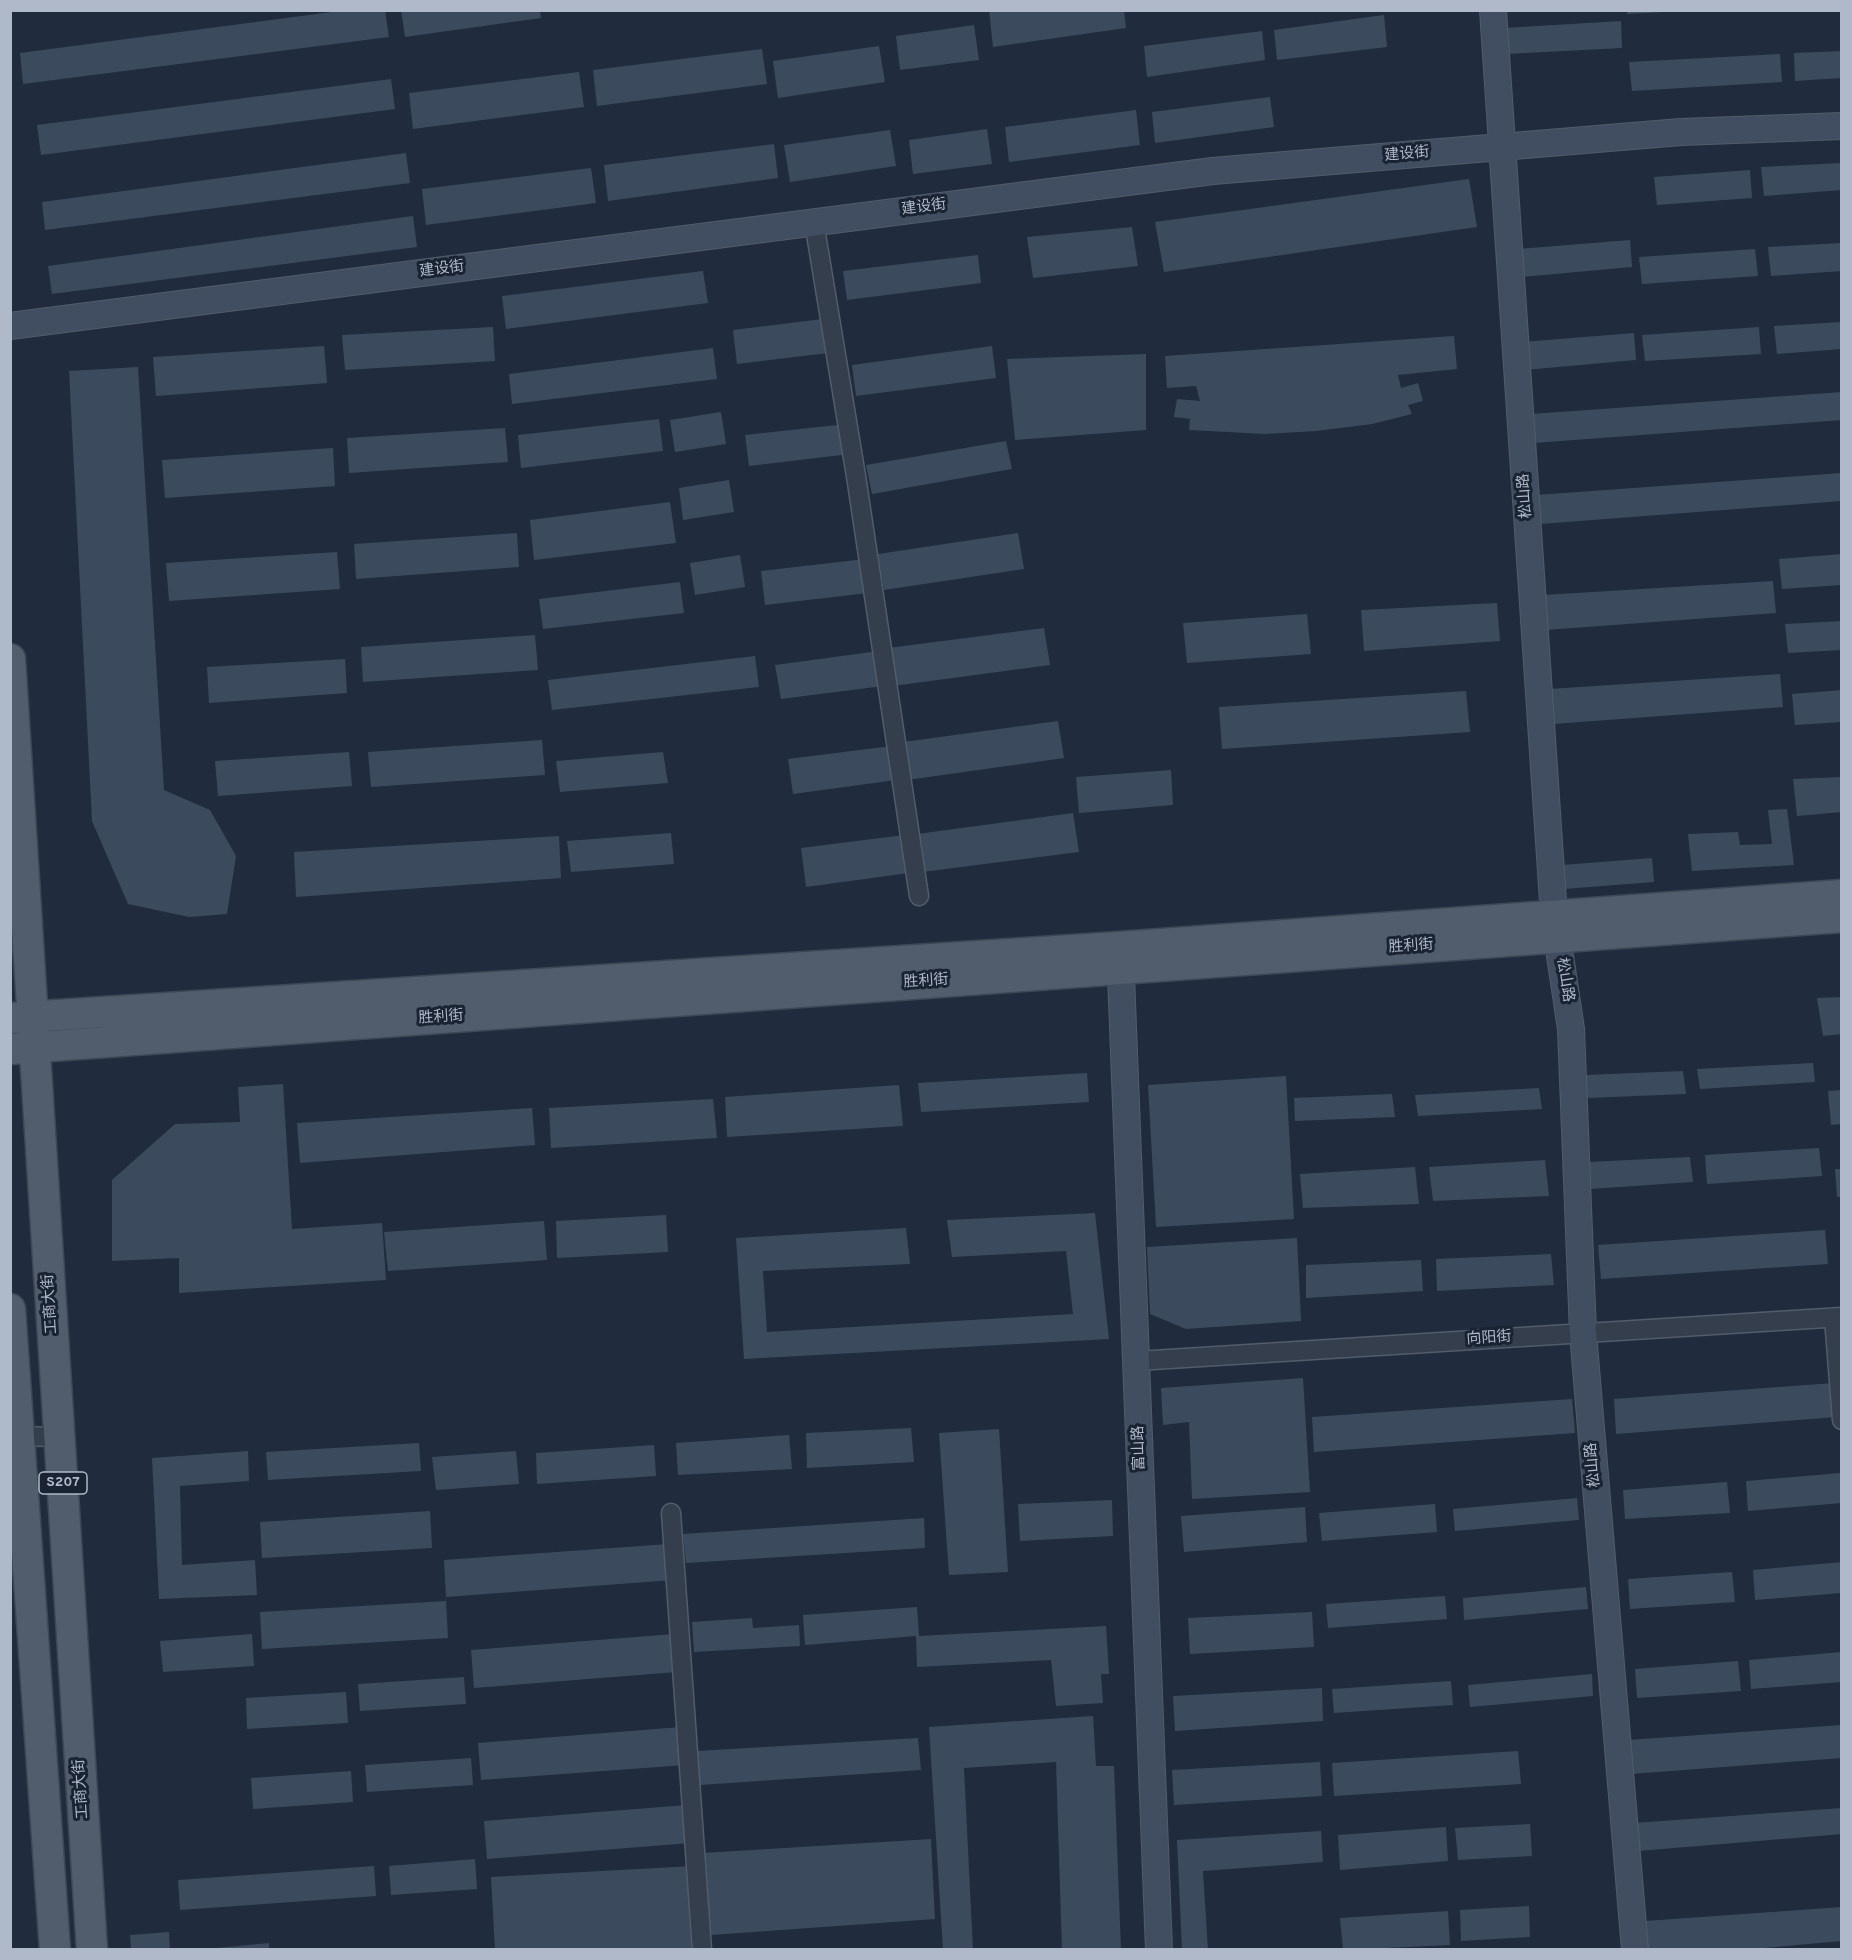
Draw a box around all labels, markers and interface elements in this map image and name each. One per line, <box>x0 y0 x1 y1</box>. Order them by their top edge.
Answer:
street label: 建设街 <box>1384 144 1430 166</box>
street label: 建设街 <box>901 196 947 220</box>
street label: 建设街 <box>419 258 465 282</box>
street label: 松山路 <box>1515 473 1537 519</box>
street label: 胜利街 <box>1388 936 1434 958</box>
street label: 松山路 <box>1552 956 1576 1004</box>
street label: 胜利街 <box>903 971 949 993</box>
street label: 胜利街 <box>418 1007 464 1029</box>
street label: 工商大街 <box>40 1273 62 1335</box>
street label: 向阳街 <box>1466 1328 1512 1350</box>
street label: 富山路 <box>1130 1425 1150 1471</box>
street label: 松山路 <box>1583 1442 1605 1488</box>
road number: S207 <box>39 1472 87 1494</box>
street label: 工商大街 <box>71 1758 93 1820</box>

